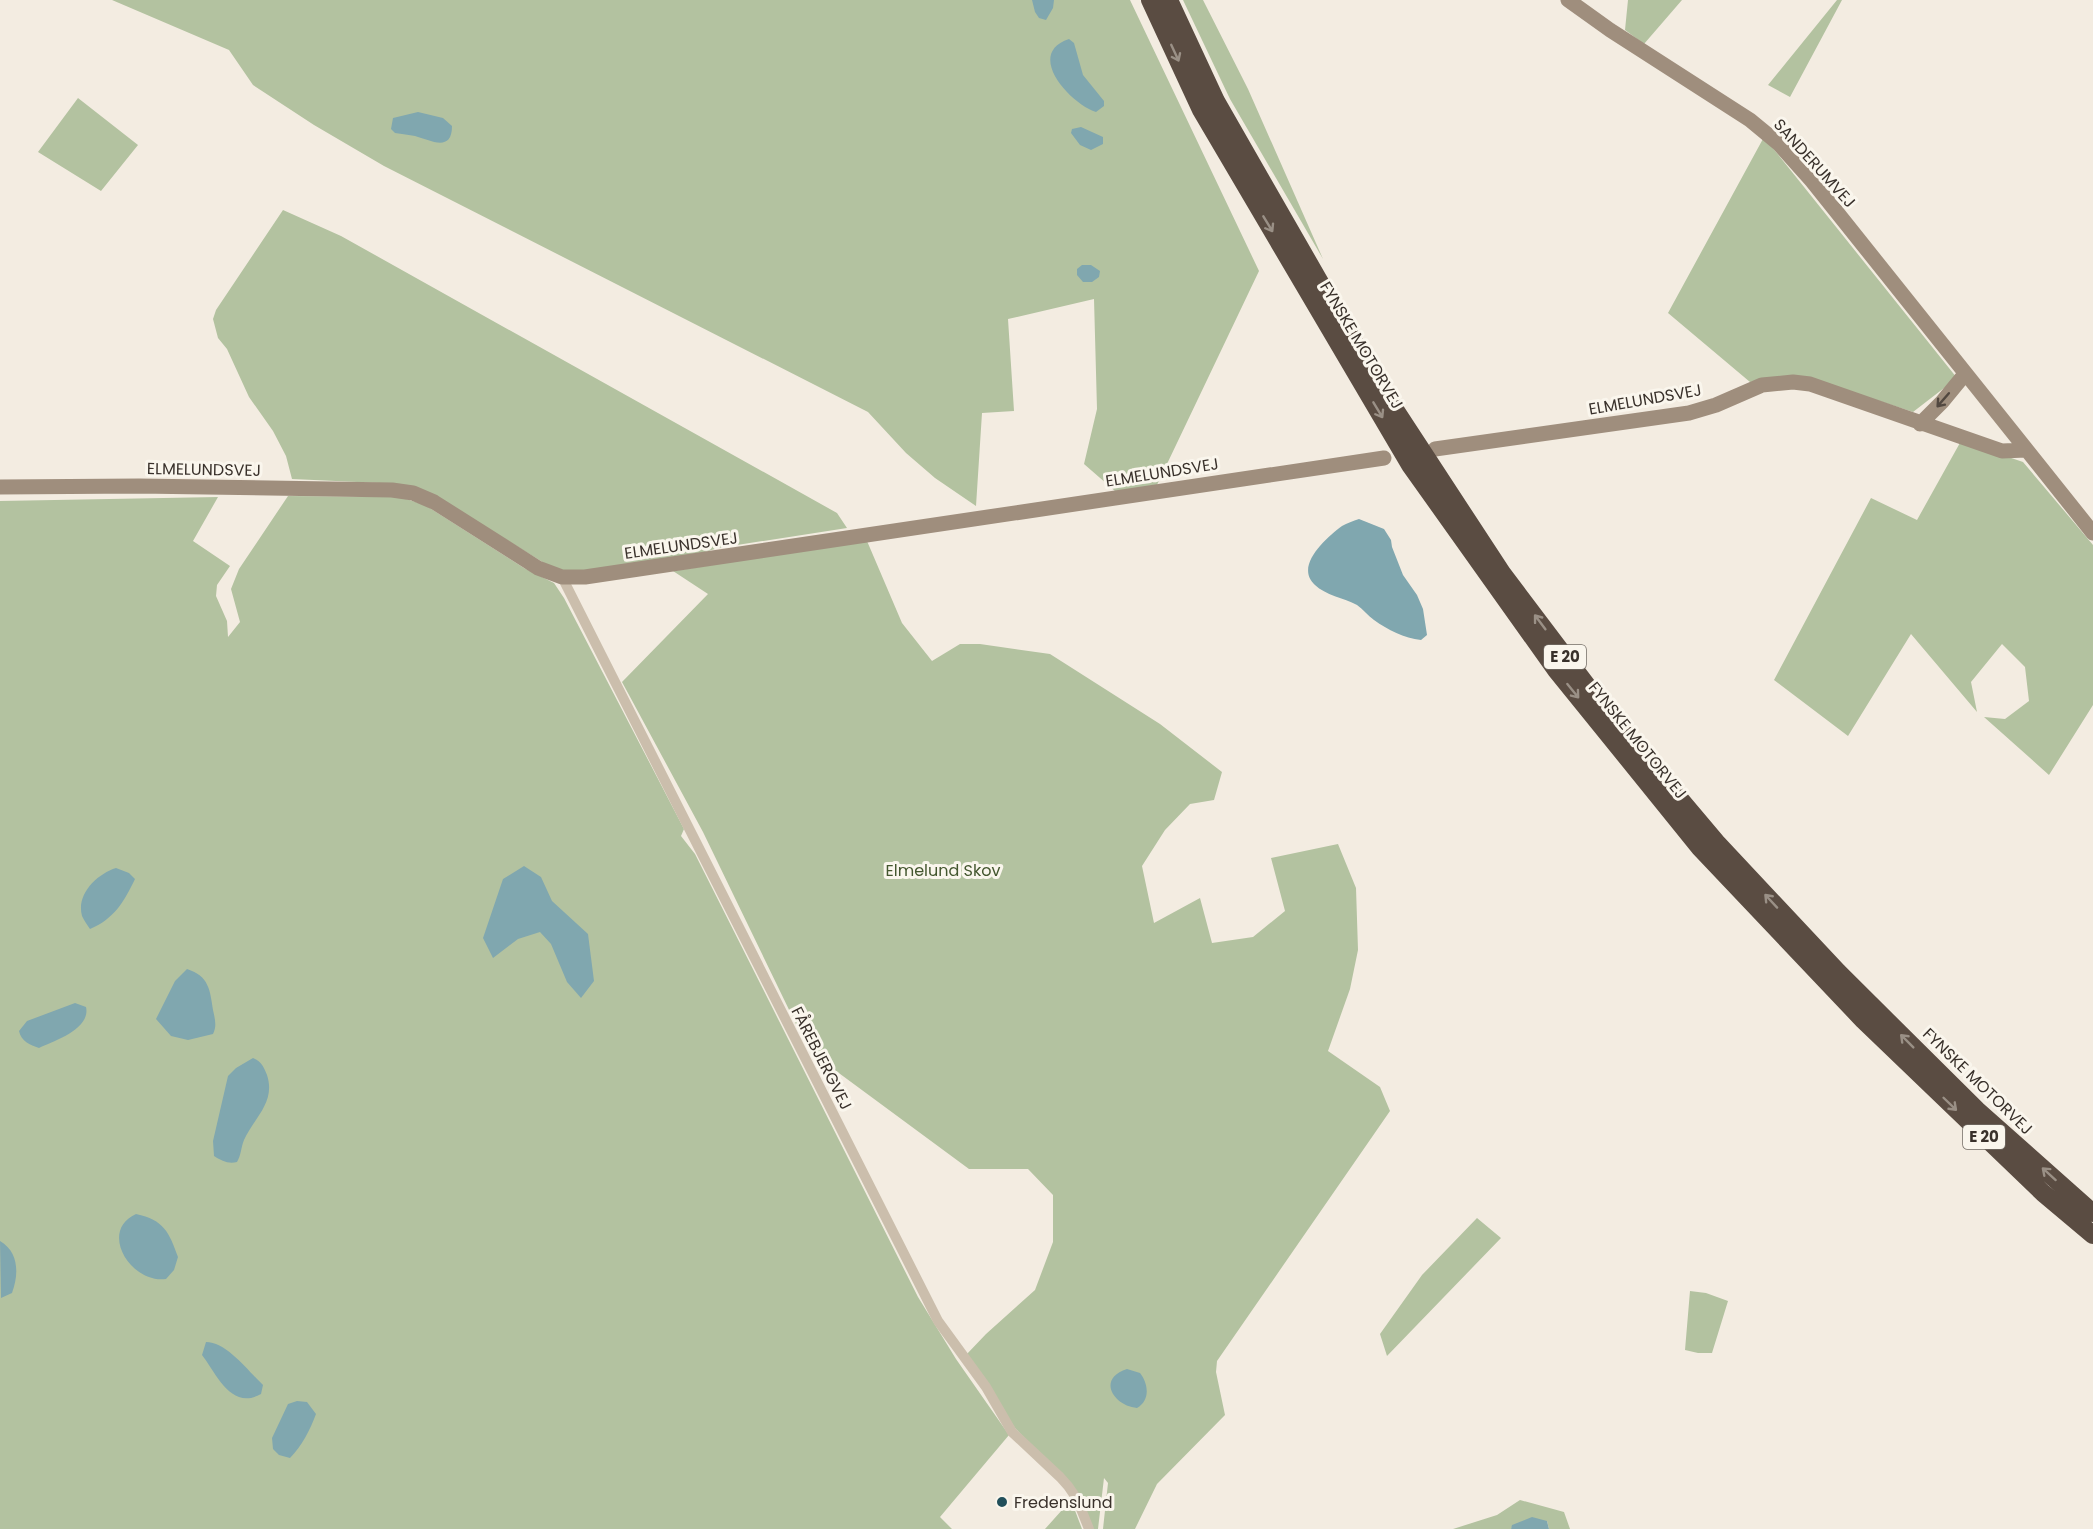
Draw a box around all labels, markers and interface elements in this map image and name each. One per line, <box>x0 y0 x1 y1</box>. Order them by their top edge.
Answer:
one-way arrow <box>1169 44 1181 62</box>
street label: SANDERUMVEJ <box>1768 114 1861 213</box>
one-way arrow <box>1262 215 1274 232</box>
street label: FYNSKE MOTORVEJ <box>1314 277 1409 413</box>
street label: ELMELUNDSVEJ <box>1587 378 1703 421</box>
one-way arrow <box>1936 392 1950 407</box>
one-way arrow <box>1372 401 1384 418</box>
street label: ELMELUNDSVEJ <box>1104 452 1220 493</box>
street label: ELMELUNDSVEJ <box>147 457 261 482</box>
street label: ELMELUNDSVEJ <box>623 526 739 565</box>
one-way arrow <box>1533 614 1546 630</box>
road number: E 20 <box>1544 645 1586 669</box>
street label: FYNSKE MOTORVEJ <box>1583 677 1692 804</box>
one-way arrow <box>1566 683 1579 699</box>
park label: Elmelund Skov <box>886 859 1000 882</box>
one-way arrow <box>1764 894 1778 909</box>
street label: FÅREBJERGVEJ <box>786 1003 857 1114</box>
street label: FYNSKE MOTORVEJ <box>1918 1023 2038 1140</box>
one-way arrow <box>1900 1034 1915 1048</box>
one-way arrow <box>1942 1097 1957 1111</box>
road number: E 20 <box>1963 1125 2005 1149</box>
one-way arrow <box>2042 1167 2057 1181</box>
place label: Fredenslund <box>1014 1491 1113 1514</box>
marker: Fredenslund <box>995 1495 1009 1509</box>

